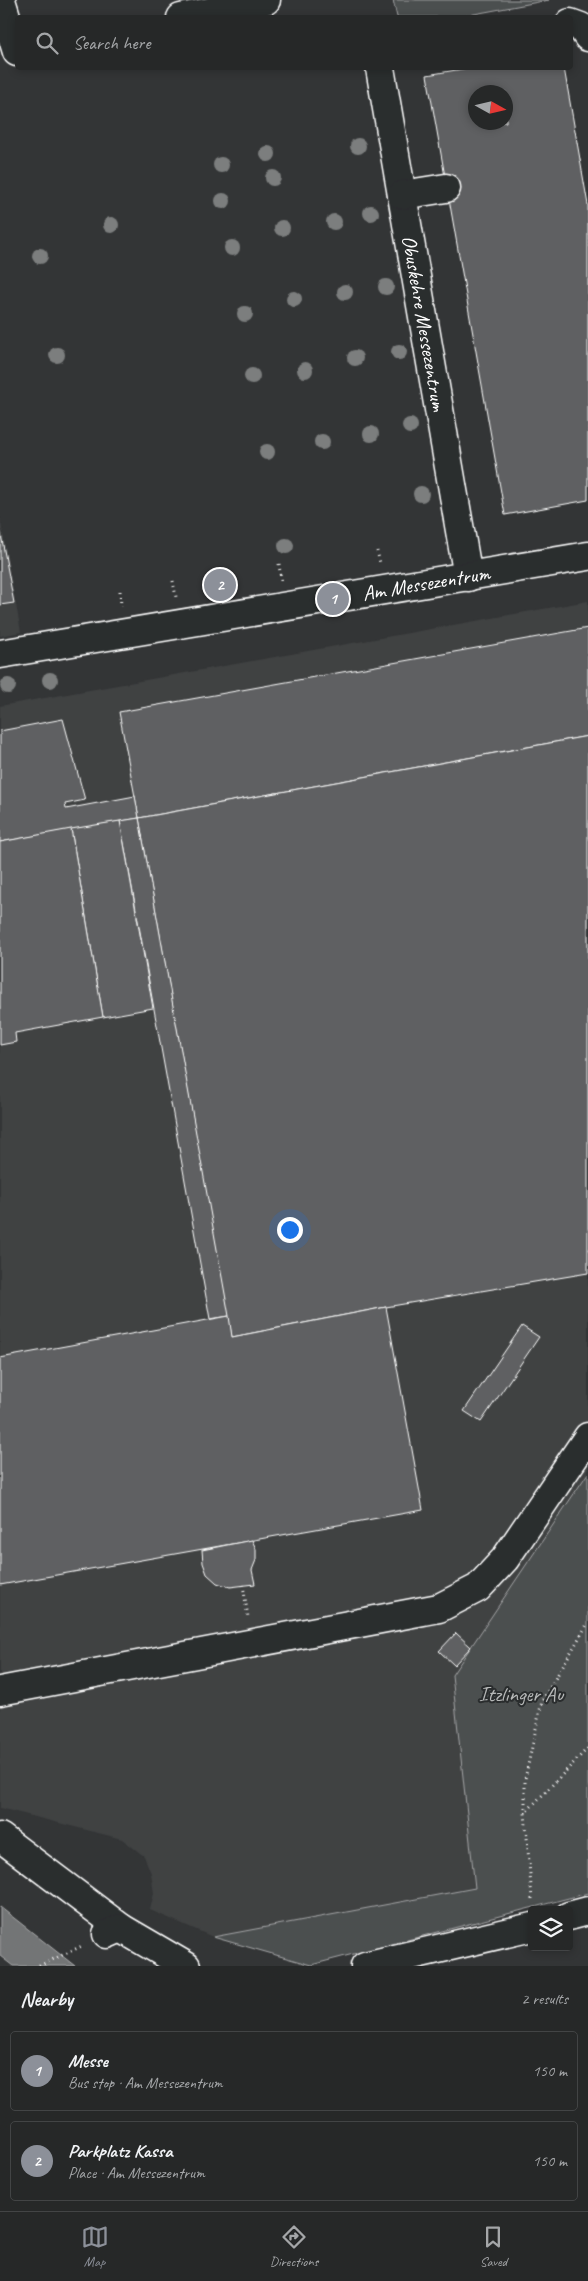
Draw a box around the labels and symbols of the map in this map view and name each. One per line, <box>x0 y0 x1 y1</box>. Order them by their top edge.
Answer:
north arrow <box>468 85 513 130</box>
street label: Obuskehre Messezentrum <box>396 233 452 414</box>
street label: Am Messezentrum <box>361 559 493 606</box>
pin: 2 <box>204 566 236 604</box>
pin: 1 <box>317 580 349 618</box>
your location <box>277 1217 303 1243</box>
park label: Itzlinger Au <box>479 1681 564 1707</box>

